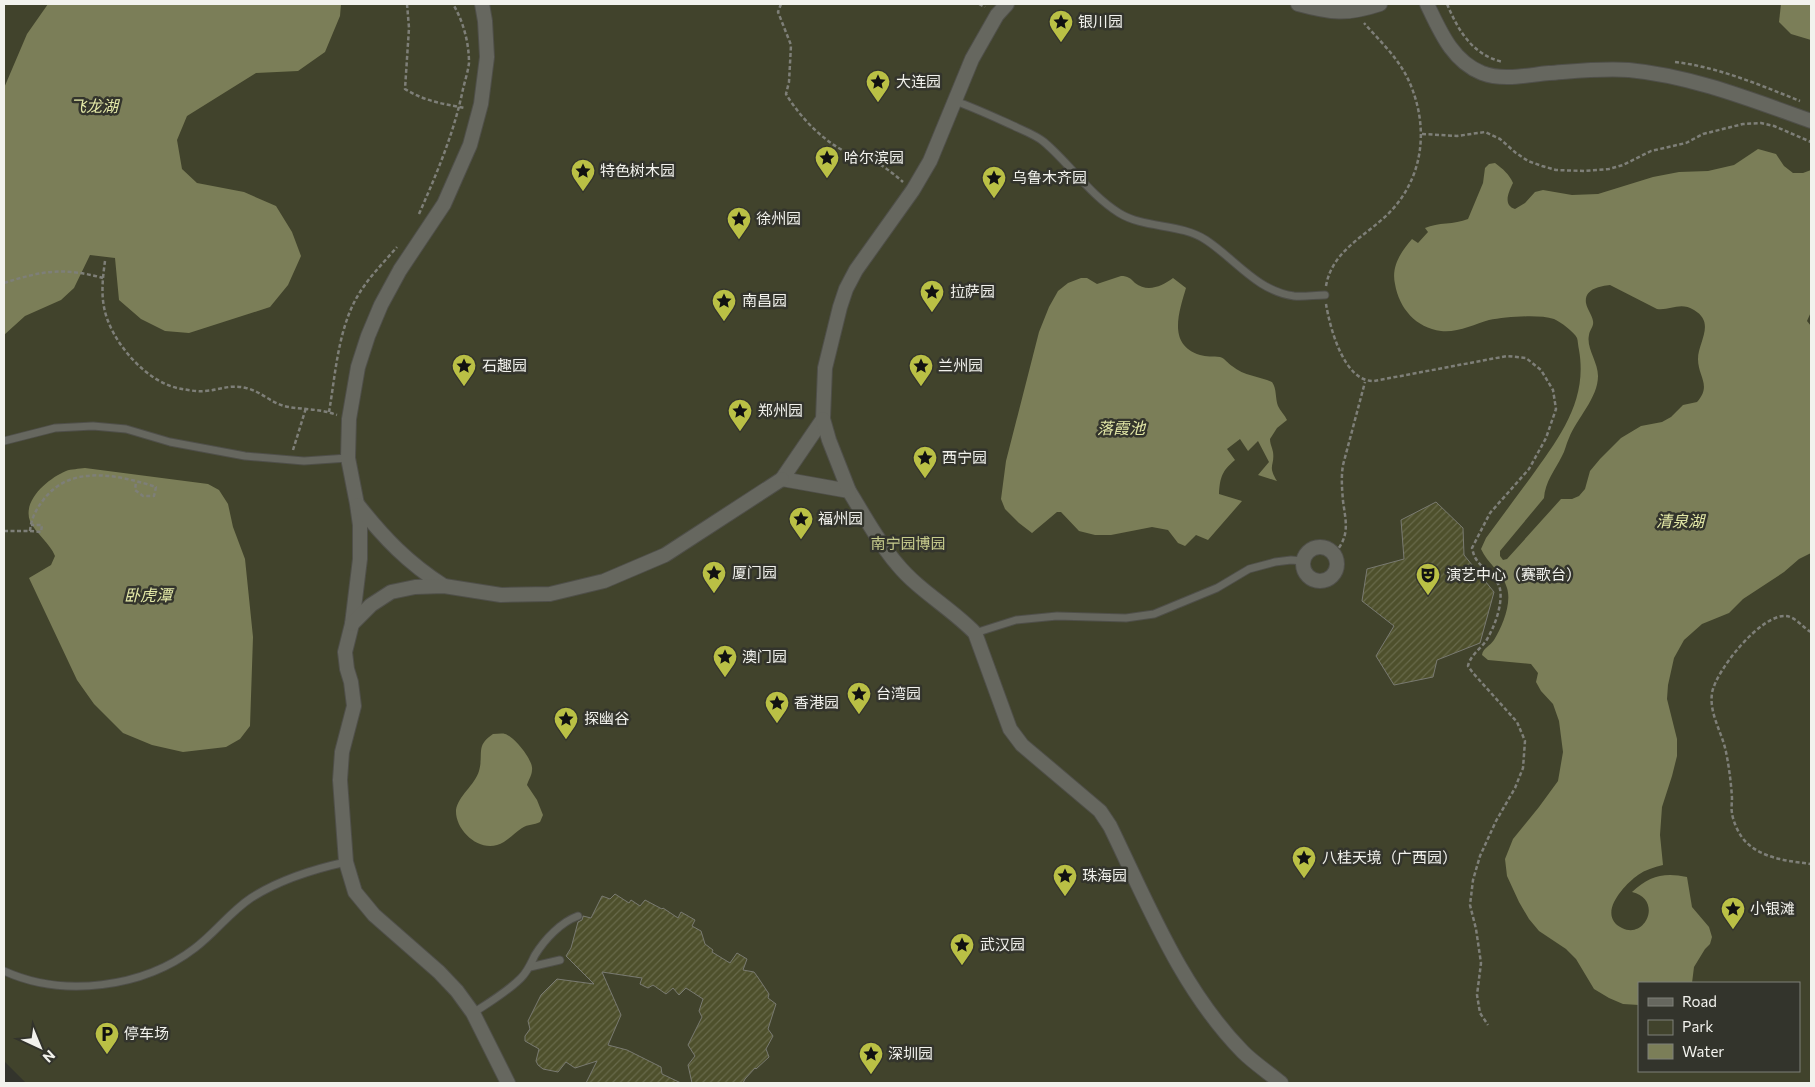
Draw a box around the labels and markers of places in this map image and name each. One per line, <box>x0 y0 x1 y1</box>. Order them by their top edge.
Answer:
place icon: 银川园 <box>1048 9 1074 43</box>
place label: 银川园 <box>1078 12 1123 30</box>
place icon: 大连园 <box>865 69 891 103</box>
place label: 大连园 <box>896 72 941 90</box>
place icon: 哈尔滨园 <box>814 145 840 179</box>
place label: 哈尔滨园 <box>844 148 904 166</box>
place icon: 特色树木园 <box>570 158 596 192</box>
place label: 特色树木园 <box>600 161 675 179</box>
place icon: 乌鲁木齐园 <box>981 165 1007 199</box>
place label: 乌鲁木齐园 <box>1012 168 1087 186</box>
place icon: 徐州园 <box>726 206 752 240</box>
place label: 徐州园 <box>756 209 801 227</box>
place icon: 拉萨园 <box>919 279 945 313</box>
place label: 拉萨园 <box>950 282 995 300</box>
place icon: 南昌园 <box>711 288 737 322</box>
place label: 南昌园 <box>742 291 787 309</box>
place icon: 石趣园 <box>451 353 477 387</box>
place icon: 兰州园 <box>908 353 934 387</box>
place label: 石趣园 <box>482 356 527 374</box>
place label: 兰州园 <box>938 356 983 374</box>
place icon: 郑州园 <box>727 398 753 432</box>
place label: 郑州园 <box>758 401 803 419</box>
place icon: 西宁园 <box>912 445 938 479</box>
place label: 西宁园 <box>942 448 987 466</box>
place icon: 福州园 <box>788 506 814 540</box>
place label: 福州园 <box>818 509 863 527</box>
place icon: 厦门园 <box>701 560 727 594</box>
theatre icon: 演艺中心（赛歌台） <box>1415 562 1441 596</box>
place label: 厦门园 <box>732 563 777 581</box>
place label: 演艺中心（赛歌台） <box>1446 565 1581 583</box>
place icon: 澳门园 <box>712 644 738 678</box>
place label: 澳门园 <box>742 647 787 665</box>
place icon: 台湾园 <box>846 681 872 715</box>
place label: 台湾园 <box>876 684 921 702</box>
place icon: 香港园 <box>764 690 790 724</box>
place label: 香港园 <box>794 693 839 711</box>
place icon: 探幽谷 <box>553 706 579 740</box>
place label: 探幽谷 <box>584 709 629 727</box>
place icon: 八桂天境（广西园） <box>1291 845 1317 879</box>
place label: 八桂天境（广西园） <box>1322 848 1457 866</box>
place icon: 珠海园 <box>1052 863 1078 897</box>
place label: 珠海园 <box>1082 866 1127 884</box>
place icon: 小银滩 <box>1720 896 1746 930</box>
place label: 小银滩 <box>1750 899 1795 917</box>
place icon: 武汉园 <box>949 932 975 966</box>
place label: 武汉园 <box>980 935 1025 953</box>
parking icon: 停车场 <box>94 1021 120 1055</box>
place label: 停车场 <box>124 1024 169 1042</box>
place icon: 深圳园 <box>858 1041 884 1075</box>
place label: 深圳园 <box>888 1044 933 1062</box>

